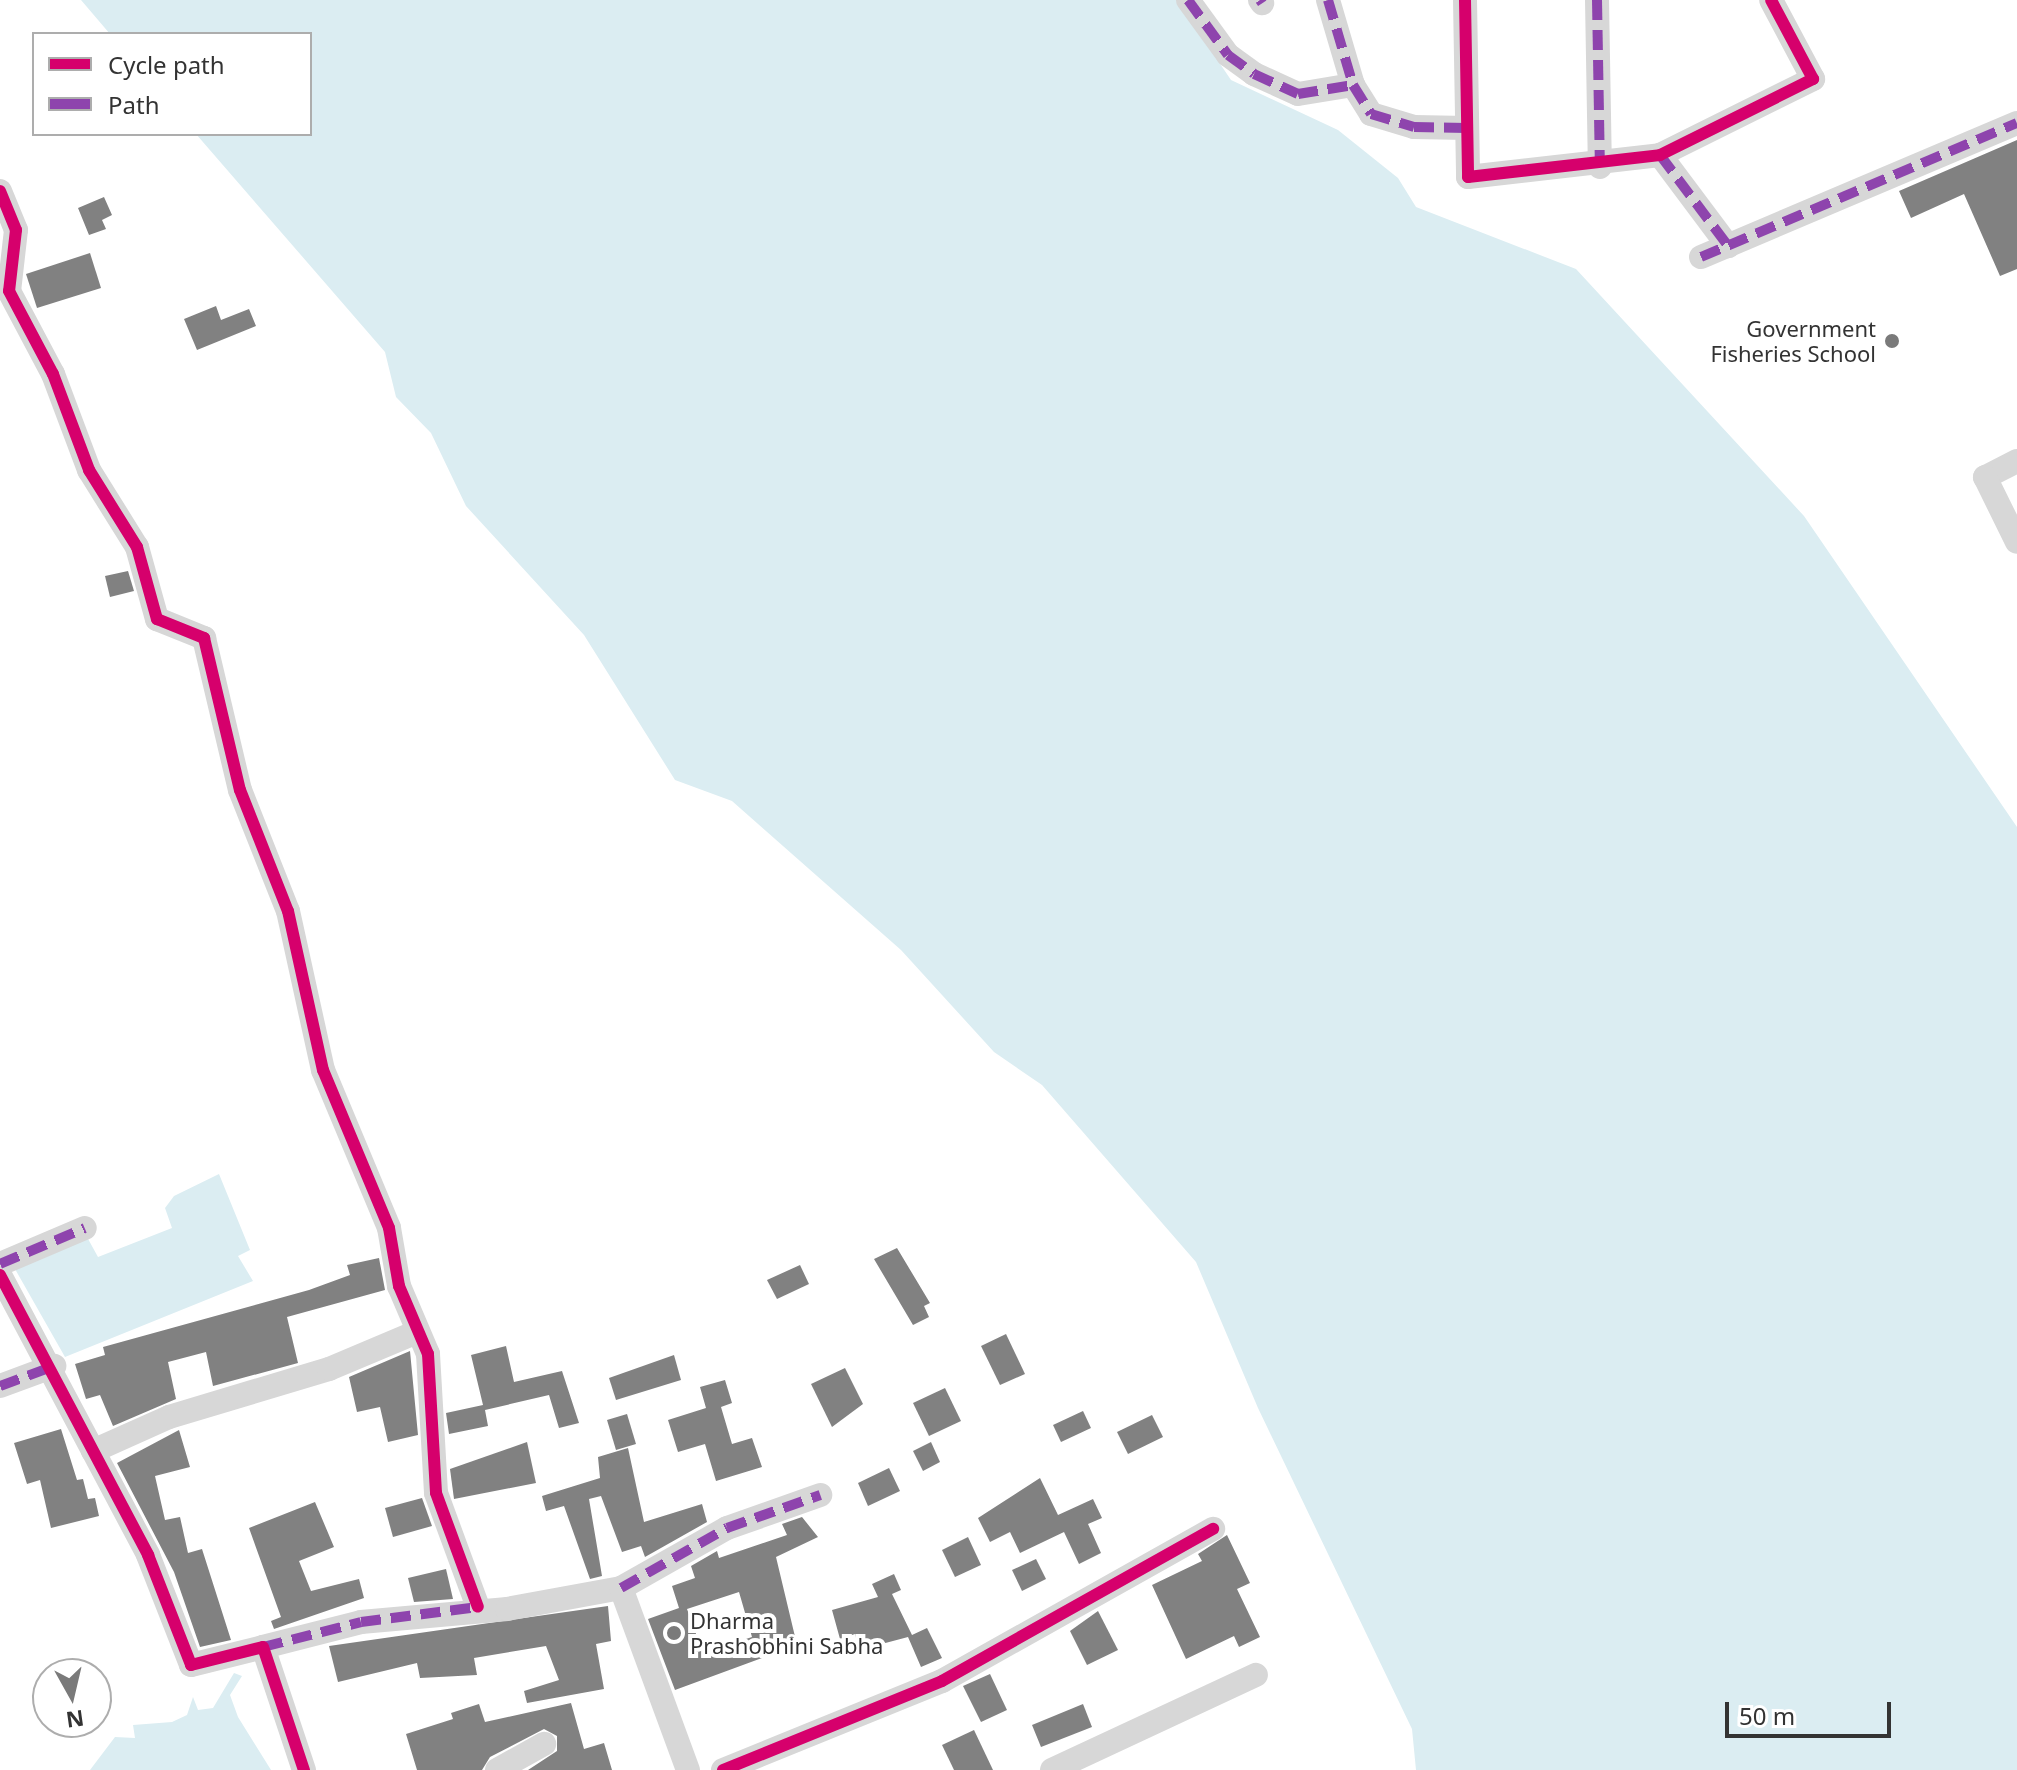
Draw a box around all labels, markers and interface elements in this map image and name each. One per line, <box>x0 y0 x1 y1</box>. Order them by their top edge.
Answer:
legend <box>32 32 312 136</box>
text: Cycle path <box>108 48 225 81</box>
text: Path <box>108 88 159 121</box>
place label: Government Fisheries School <box>1710 315 1876 366</box>
marker: Government Fisheries School <box>1883 332 1901 350</box>
place label: Dharma Prashobhini Sabha <box>690 1607 883 1658</box>
marker: Dharma Prashobhini Sabha <box>665 1624 683 1642</box>
north arrow <box>32 1658 112 1738</box>
scale bar <box>1729 1686 1895 1736</box>
text: 50 m <box>1739 1699 1795 1732</box>
text: N <box>64 1704 86 1736</box>

